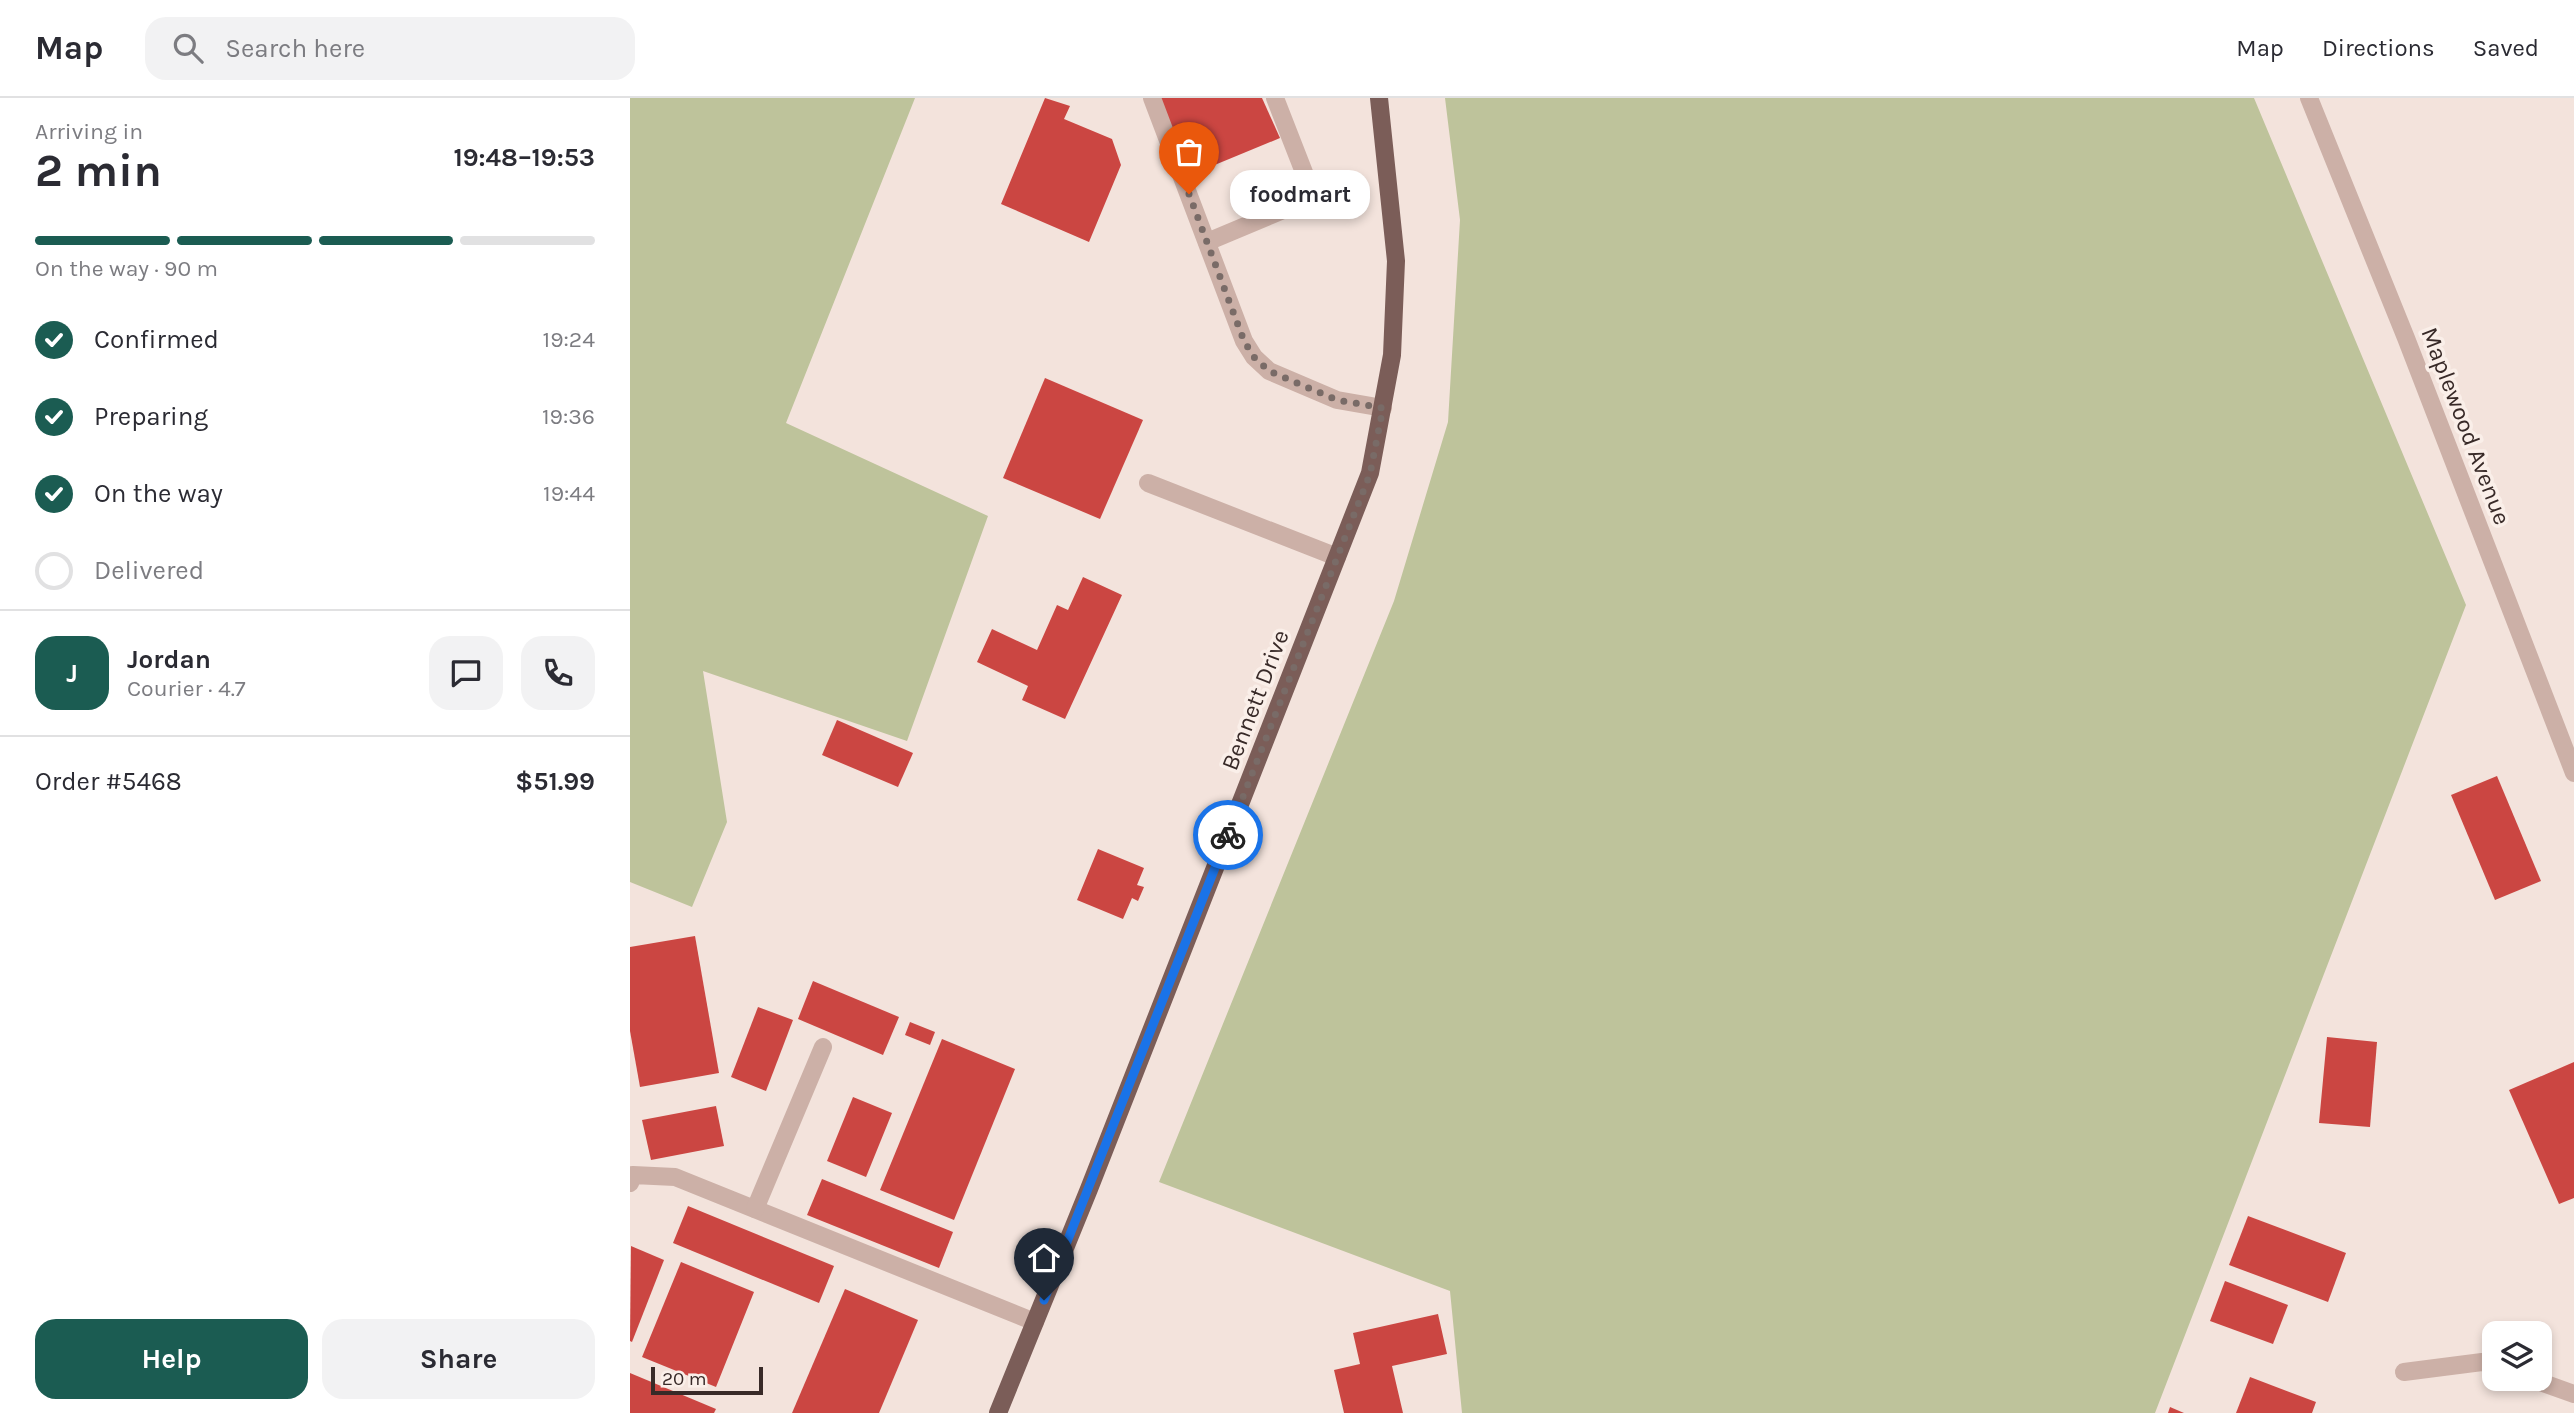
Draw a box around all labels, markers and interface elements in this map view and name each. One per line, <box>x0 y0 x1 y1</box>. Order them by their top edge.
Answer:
search box <box>145 17 635 80</box>
text: Map <box>35 29 103 67</box>
icon: search <box>169 29 207 67</box>
text: Search here <box>225 33 365 64</box>
text: Map <box>2236 34 2284 62</box>
text: Directions <box>2322 34 2435 62</box>
text: Saved <box>2473 34 2539 62</box>
text: Arriving in <box>35 118 143 145</box>
pin <box>1159 122 1219 194</box>
icon: bag <box>1170 133 1208 171</box>
text: 19:48–19:53 <box>453 142 595 173</box>
text: 2 min <box>35 144 162 198</box>
callout: foodmart <box>1231 170 1371 218</box>
text: foodmart <box>1249 181 1351 208</box>
text: On the way · 90 m <box>35 255 218 282</box>
icon: check <box>35 321 73 359</box>
street label: Maplewood Avenue <box>2415 323 2517 529</box>
text: Confirmed <box>94 324 219 355</box>
text: 19:24 <box>543 326 595 353</box>
icon: check <box>35 398 73 436</box>
text: Preparing <box>94 401 208 432</box>
text: 19:36 <box>542 403 595 430</box>
icon: check <box>35 475 73 513</box>
text: On the way <box>94 478 223 509</box>
text: 19:44 <box>543 480 595 507</box>
text: Delivered <box>94 555 204 586</box>
street label: Bennett Drive <box>1215 626 1295 774</box>
button: chat <box>429 636 503 710</box>
button: phone <box>521 636 595 710</box>
text: Jordan <box>127 644 211 675</box>
text: J <box>66 658 78 689</box>
text: Courier · 4.7 <box>127 675 246 702</box>
text: Order #5468 <box>35 766 182 797</box>
text: $51.99 <box>515 766 595 797</box>
courier <box>1193 800 1263 870</box>
icon: bike <box>1209 816 1247 854</box>
pin <box>1014 1228 1074 1300</box>
icon: home <box>1025 1239 1063 1277</box>
button: Help <box>35 1319 308 1399</box>
button: Share <box>322 1319 595 1399</box>
map controls <box>2482 1321 2552 1391</box>
button: layers <box>2482 1321 2552 1391</box>
scale bar <box>651 1364 763 1396</box>
text: 20 m <box>662 1368 707 1390</box>

